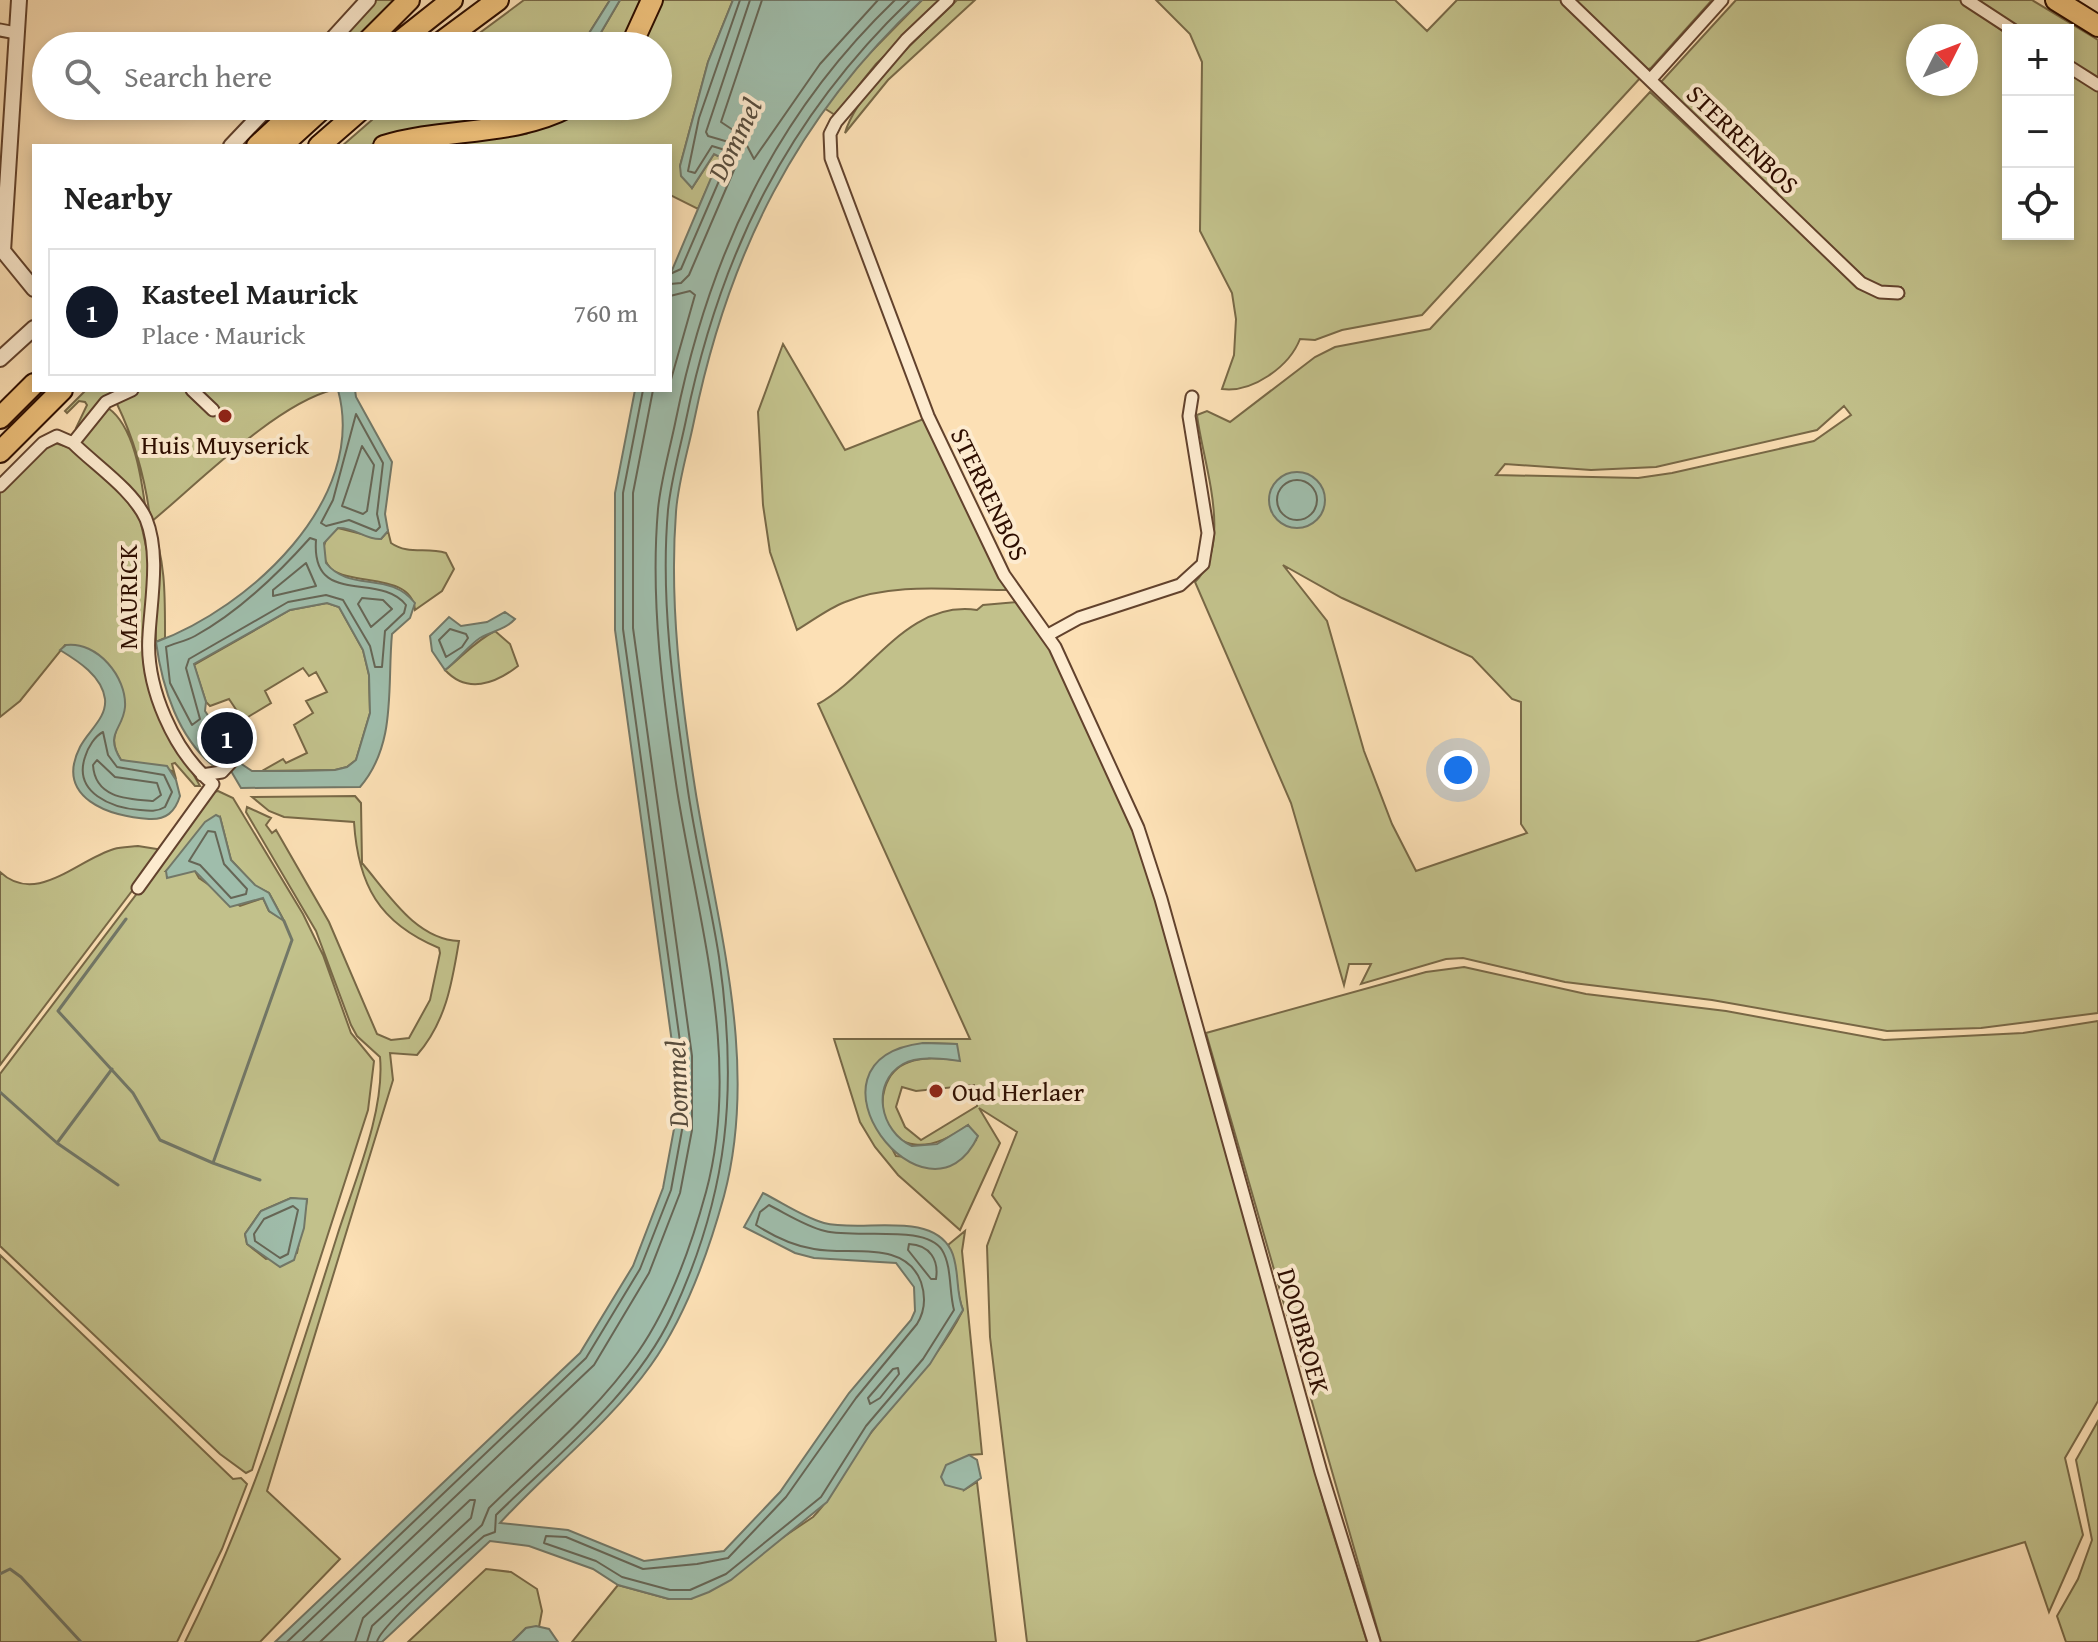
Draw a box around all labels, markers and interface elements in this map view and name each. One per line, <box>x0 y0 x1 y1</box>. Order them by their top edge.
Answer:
north arrow <box>1906 24 1978 96</box>
map controls <box>2002 24 2074 240</box>
button: + <box>2002 24 2074 96</box>
search box <box>32 32 672 120</box>
icon: search <box>60 54 104 98</box>
text: Search here <box>124 54 272 98</box>
street label: STERRENBOS <box>1678 75 1808 203</box>
water label: Dommel <box>696 91 772 188</box>
button: − <box>2002 96 2074 168</box>
button: locate <box>2002 168 2074 240</box>
text: Nearby <box>64 172 173 221</box>
text: Kasteel Maurick <box>142 271 358 315</box>
text: 1 <box>85 293 99 332</box>
text: 760 m <box>573 293 638 332</box>
text: Place · Maurick <box>142 315 305 354</box>
marker: Huis Muyserick <box>216 407 234 425</box>
street label: STERRENBOS <box>941 421 1039 567</box>
place label: Huis Muyserick <box>141 425 310 464</box>
street label: MAURICK <box>108 544 147 650</box>
pin: 1 <box>201 708 253 768</box>
your location <box>1438 750 1478 790</box>
water label: Dommel <box>654 1040 698 1129</box>
place label: Oud Herlaer <box>952 1072 1084 1111</box>
marker: Oud Herlaer <box>927 1082 945 1100</box>
street label: DOOIBROEK <box>1267 1263 1341 1399</box>

